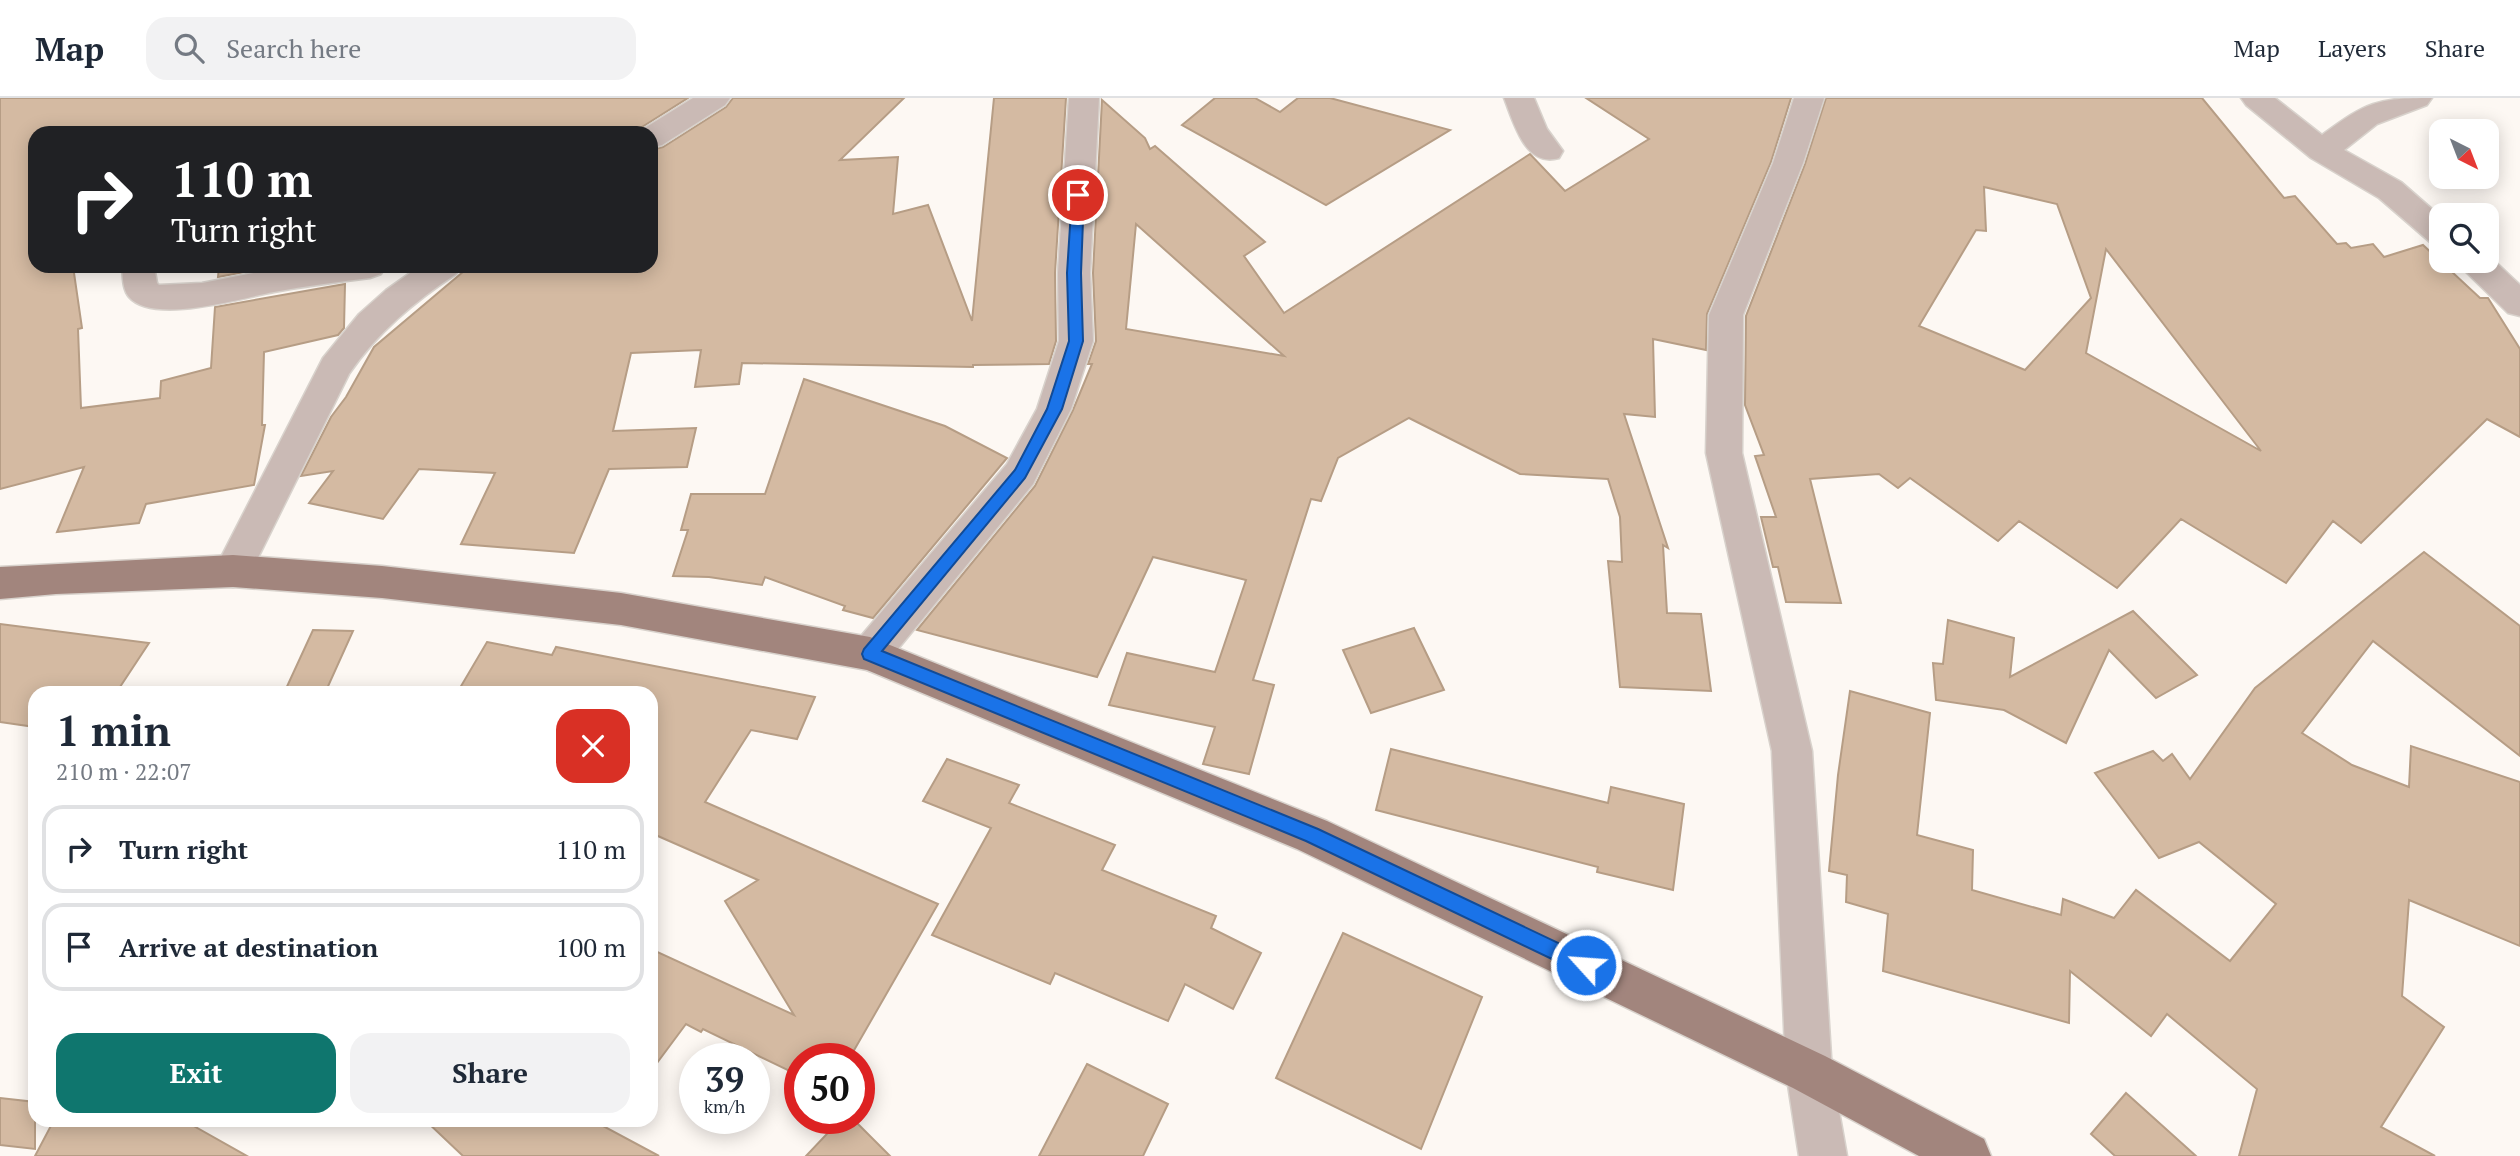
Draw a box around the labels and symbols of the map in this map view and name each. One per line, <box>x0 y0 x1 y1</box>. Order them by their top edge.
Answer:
north arrow <box>2429 119 2499 189</box>
pin <box>1048 165 1108 225</box>
position arrow <box>1549 928 1623 1002</box>
speed limit sign: 50 <box>784 1043 875 1134</box>

